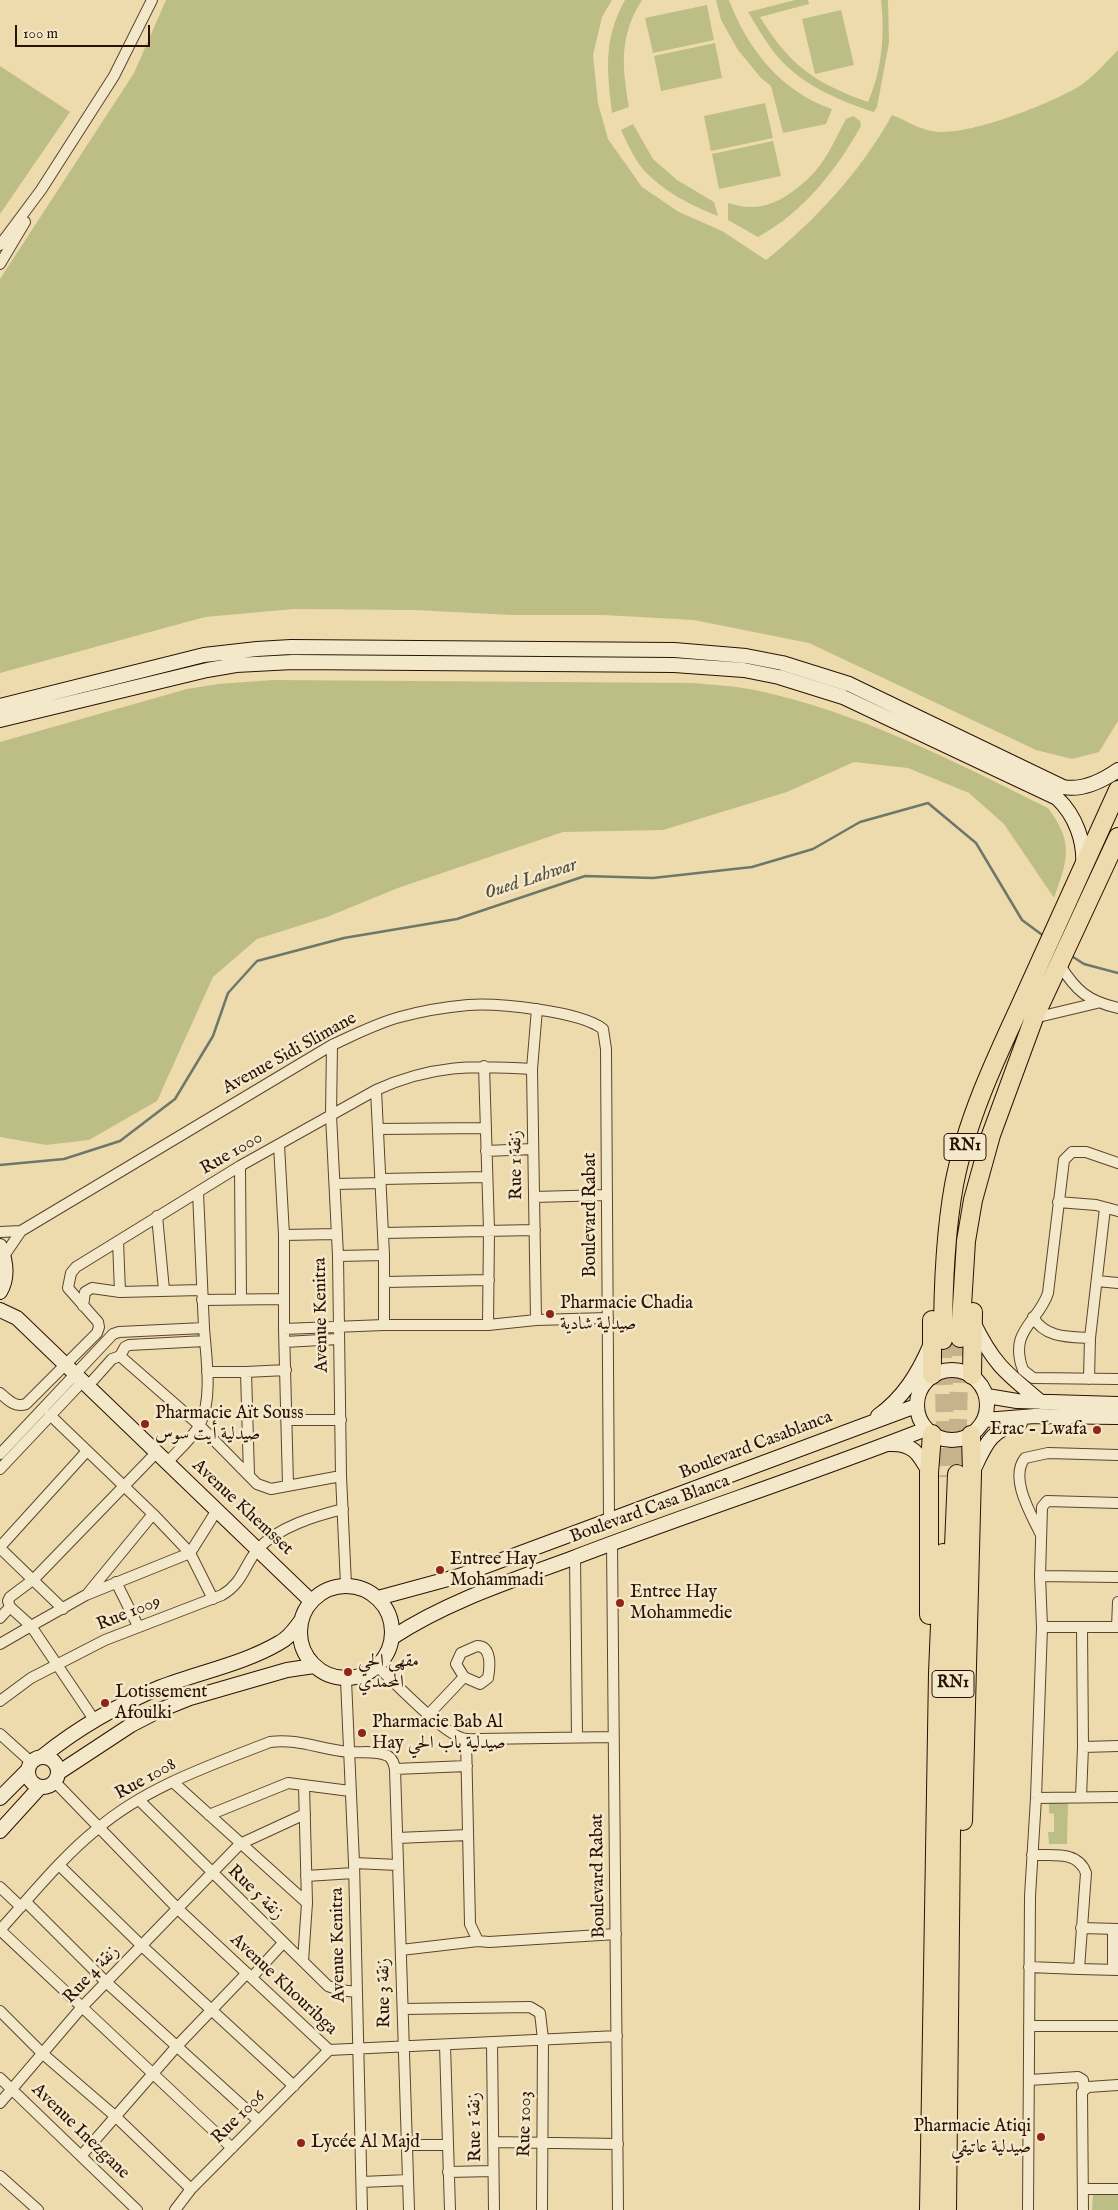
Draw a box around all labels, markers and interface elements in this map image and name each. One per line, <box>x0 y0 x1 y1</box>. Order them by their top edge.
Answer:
scale bar <box>18 15 152 47</box>
text: 100 m <box>23 24 58 43</box>
water label: Oued Lahwar <box>482 854 580 906</box>
street label: Avenue Sidi Slimane <box>219 1008 361 1100</box>
street label: Rue 1000 <box>197 1128 267 1180</box>
street label: Rue 1 زنقة <box>506 1130 528 1200</box>
road number: RN1 <box>944 1134 986 1160</box>
street label: Boulevard Rabat <box>580 1153 602 1277</box>
street label: Avenue Kenitra <box>310 1257 334 1373</box>
place label: Pharmacie Chadia صيدلية شادية <box>560 1293 693 1336</box>
marker: Pharmacie Chadia صيدلية شادية <box>544 1308 556 1320</box>
place label: Pharmacie Aït Souss صيدلية أيت سوس <box>155 1403 304 1446</box>
street label: Boulevard Casablanca <box>677 1407 835 1485</box>
marker: Pharmacie Aït Souss صيدلية أيت سوس <box>139 1418 151 1430</box>
place label: Erac - Lwafa <box>990 1419 1087 1441</box>
marker: Erac - Lwafa <box>1091 1424 1103 1436</box>
street label: Avenue Khemsset <box>187 1456 297 1560</box>
street label: Boulevard Casa Blanca <box>567 1471 733 1549</box>
place label: Entree Hay Mohammadi <box>450 1549 544 1592</box>
marker: Entree Hay Mohammadi <box>434 1564 446 1576</box>
place label: Entree Hay Mohammedie <box>630 1582 732 1625</box>
street label: Rue 1009 <box>94 1591 164 1637</box>
marker: Entree Hay Mohammedie <box>614 1597 626 1609</box>
place label: مقهى الحي المحمدي <box>358 1651 419 1694</box>
marker: مقهى الحي المحمدي <box>342 1666 354 1678</box>
road number: RN1 <box>932 1670 974 1698</box>
place label: Lotissement Afoulki <box>115 1682 207 1725</box>
marker: Lotissement Afoulki <box>99 1697 111 1709</box>
place label: Pharmacie Bab Al Hay صيدلية باب الحي <box>372 1712 506 1755</box>
marker: Pharmacie Bab Al Hay صيدلية باب الحي <box>356 1727 368 1739</box>
street label: Rue 1008 <box>112 1754 180 1806</box>
street label: Boulevard Rabat <box>587 1813 611 1939</box>
street label: Rue 5 زنقة <box>222 1861 288 1925</box>
street label: Avenue Kenitra <box>327 1887 351 2003</box>
street label: Avenue Khouribga <box>225 1930 341 2040</box>
street label: Rue 4 زنقة <box>60 1941 124 2009</box>
street label: Rue 3 زنقة <box>374 1958 396 2028</box>
street label: Avenue Inezgane <box>26 2080 134 2184</box>
street label: Rue 1006 <box>208 2087 270 2149</box>
street label: Rue 1003 <box>515 2091 537 2157</box>
street label: Rue 1 زنقة <box>465 2092 487 2162</box>
place label: Pharmacie Atiqi صيدلية عاتيقي <box>913 2116 1031 2158</box>
marker: Pharmacie Atiqi صيدلية عاتيقي <box>1035 2131 1047 2143</box>
place label: Lycée Al Majd <box>311 2132 420 2154</box>
marker: Lycée Al Majd <box>295 2137 307 2149</box>

